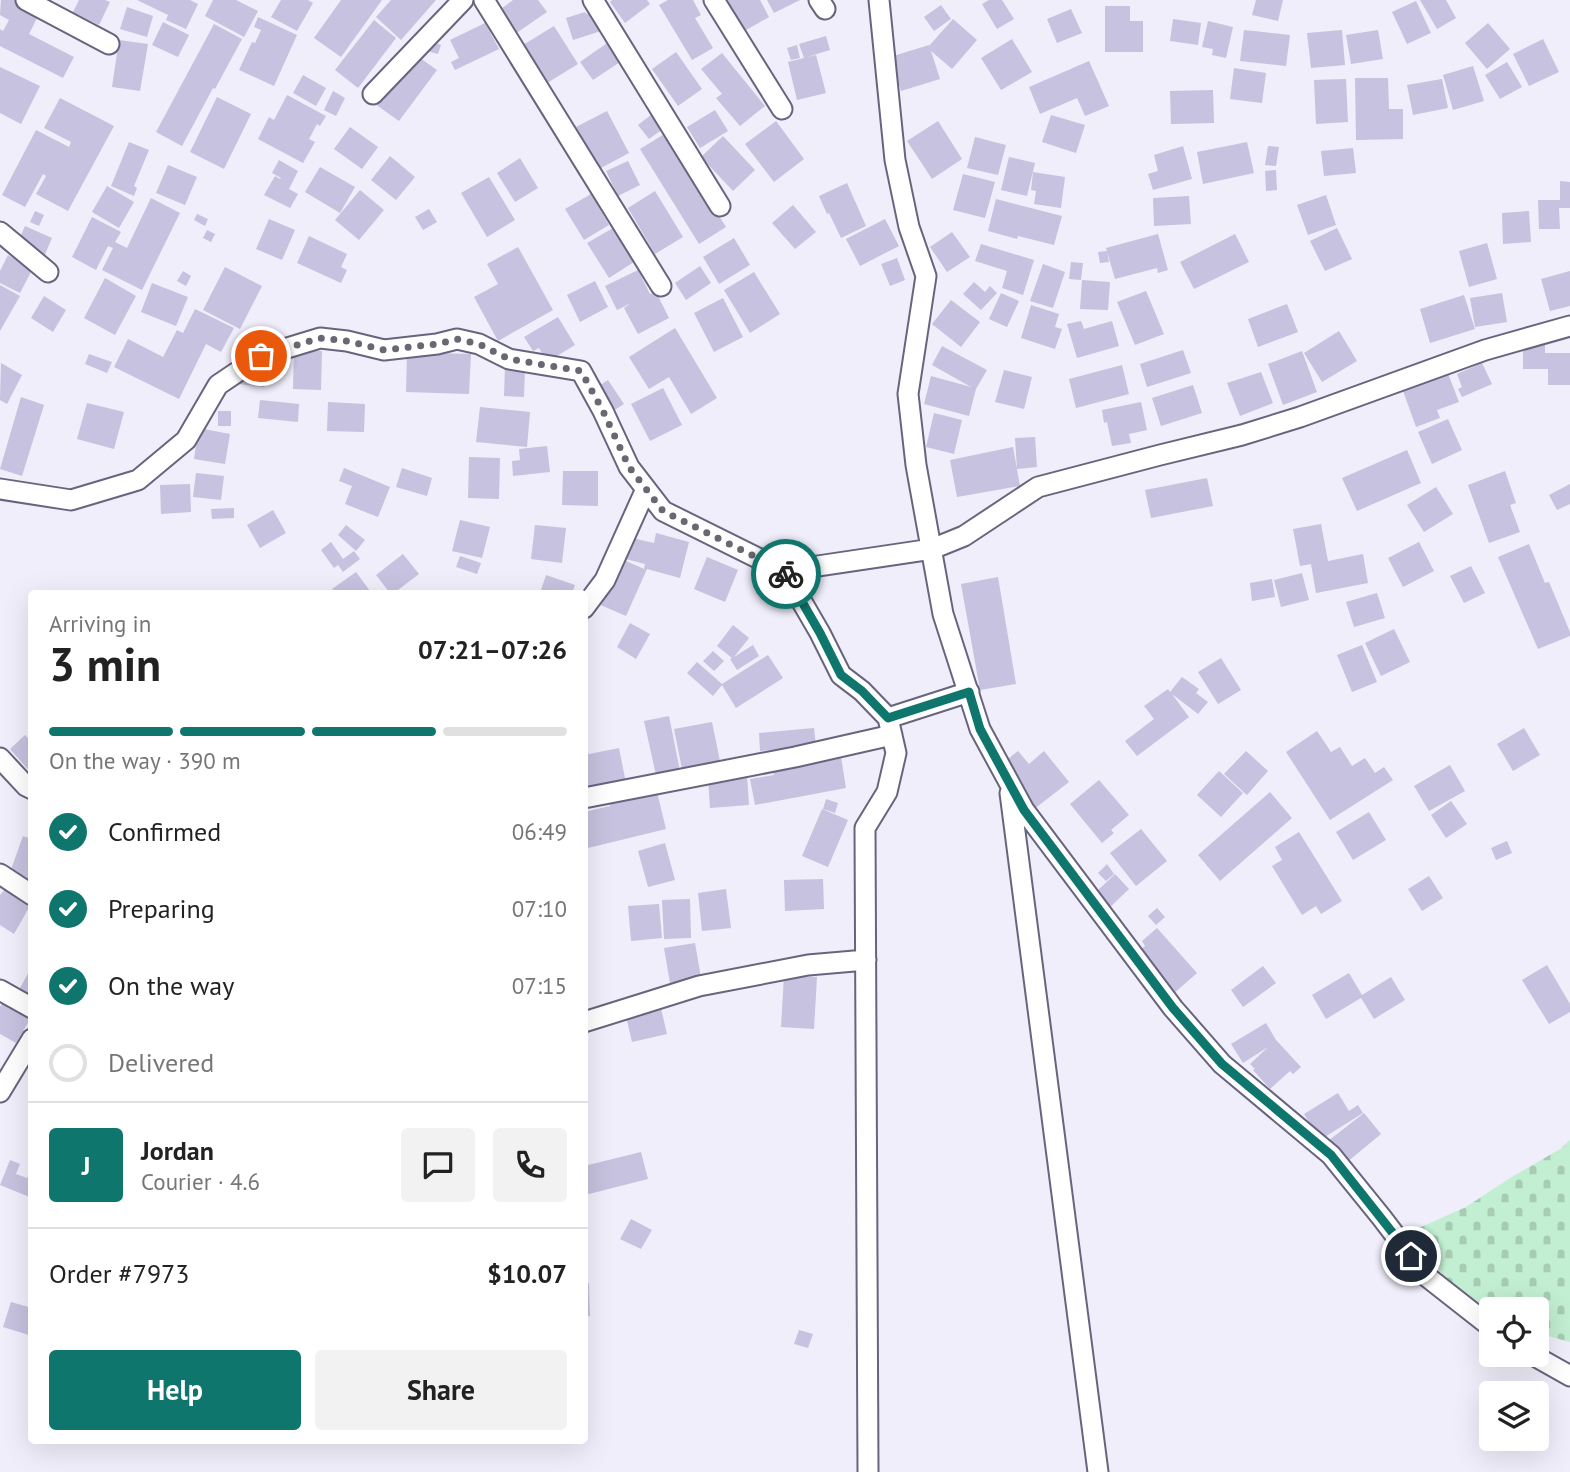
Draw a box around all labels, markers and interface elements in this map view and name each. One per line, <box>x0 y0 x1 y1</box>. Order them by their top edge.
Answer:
pin <box>231 326 291 386</box>
icon: bag <box>242 337 280 375</box>
courier <box>751 539 821 609</box>
icon: bike <box>767 555 805 593</box>
text: Arriving in <box>49 609 151 638</box>
text: 07:21–07:26 <box>418 633 567 666</box>
text: 3 min <box>49 634 161 694</box>
text: On the way · 390 m <box>49 746 241 775</box>
icon: check <box>49 813 87 851</box>
text: Confirmed <box>108 815 221 848</box>
text: 06:49 <box>512 817 567 846</box>
icon: check <box>49 890 87 928</box>
text: Preparing <box>108 892 215 925</box>
text: 07:10 <box>512 894 567 923</box>
icon: check <box>49 967 87 1005</box>
text: On the way <box>108 969 234 1002</box>
text: 07:15 <box>512 971 567 1000</box>
text: Delivered <box>108 1046 214 1079</box>
button: chat <box>401 1128 475 1202</box>
button: phone <box>493 1128 567 1202</box>
text: Jordan <box>141 1134 214 1167</box>
text: J <box>82 1149 90 1182</box>
text: Courier · 4.6 <box>141 1167 260 1196</box>
pin <box>1381 1226 1441 1286</box>
icon: home <box>1392 1237 1430 1275</box>
text: Order #7973 <box>49 1257 189 1290</box>
text: $10.07 <box>487 1257 567 1290</box>
map controls <box>1479 1297 1549 1451</box>
button: locate <box>1479 1297 1549 1367</box>
button: Help <box>49 1350 301 1430</box>
button: Share <box>315 1350 567 1430</box>
button: layers <box>1479 1381 1549 1451</box>

